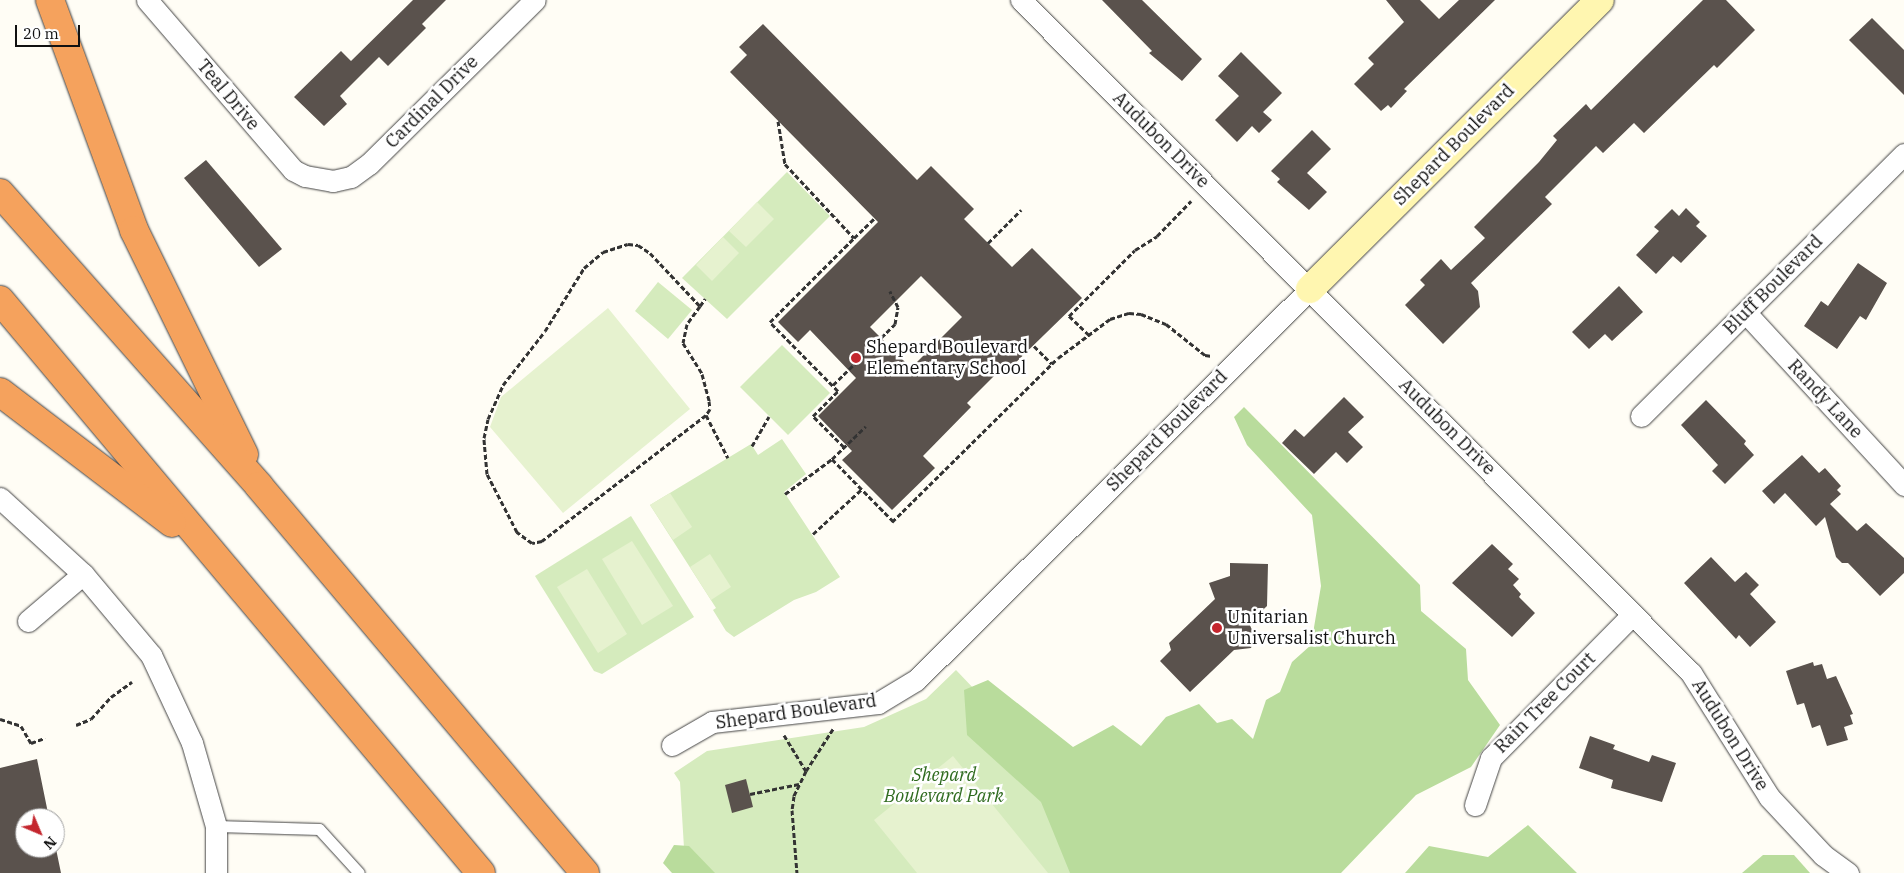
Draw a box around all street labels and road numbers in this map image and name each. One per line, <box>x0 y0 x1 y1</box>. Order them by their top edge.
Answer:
street label: Cardinal Drive <box>381 51 483 153</box>
street label: Teal Drive <box>192 55 264 135</box>
street label: Shepard Boulevard <box>1389 80 1519 210</box>
street label: Audubon Drive <box>1108 87 1214 193</box>
street label: Bluff Boulevard <box>1719 231 1827 339</box>
street label: Randy Lane <box>1783 355 1867 443</box>
street label: Shepard Boulevard <box>1102 366 1232 496</box>
street label: Audubon Drive <box>1394 374 1500 480</box>
street label: Rain Tree Court <box>1490 648 1600 758</box>
street label: Audubon Drive <box>1687 675 1773 795</box>
street label: Shepard Boulevard <box>714 690 878 734</box>

